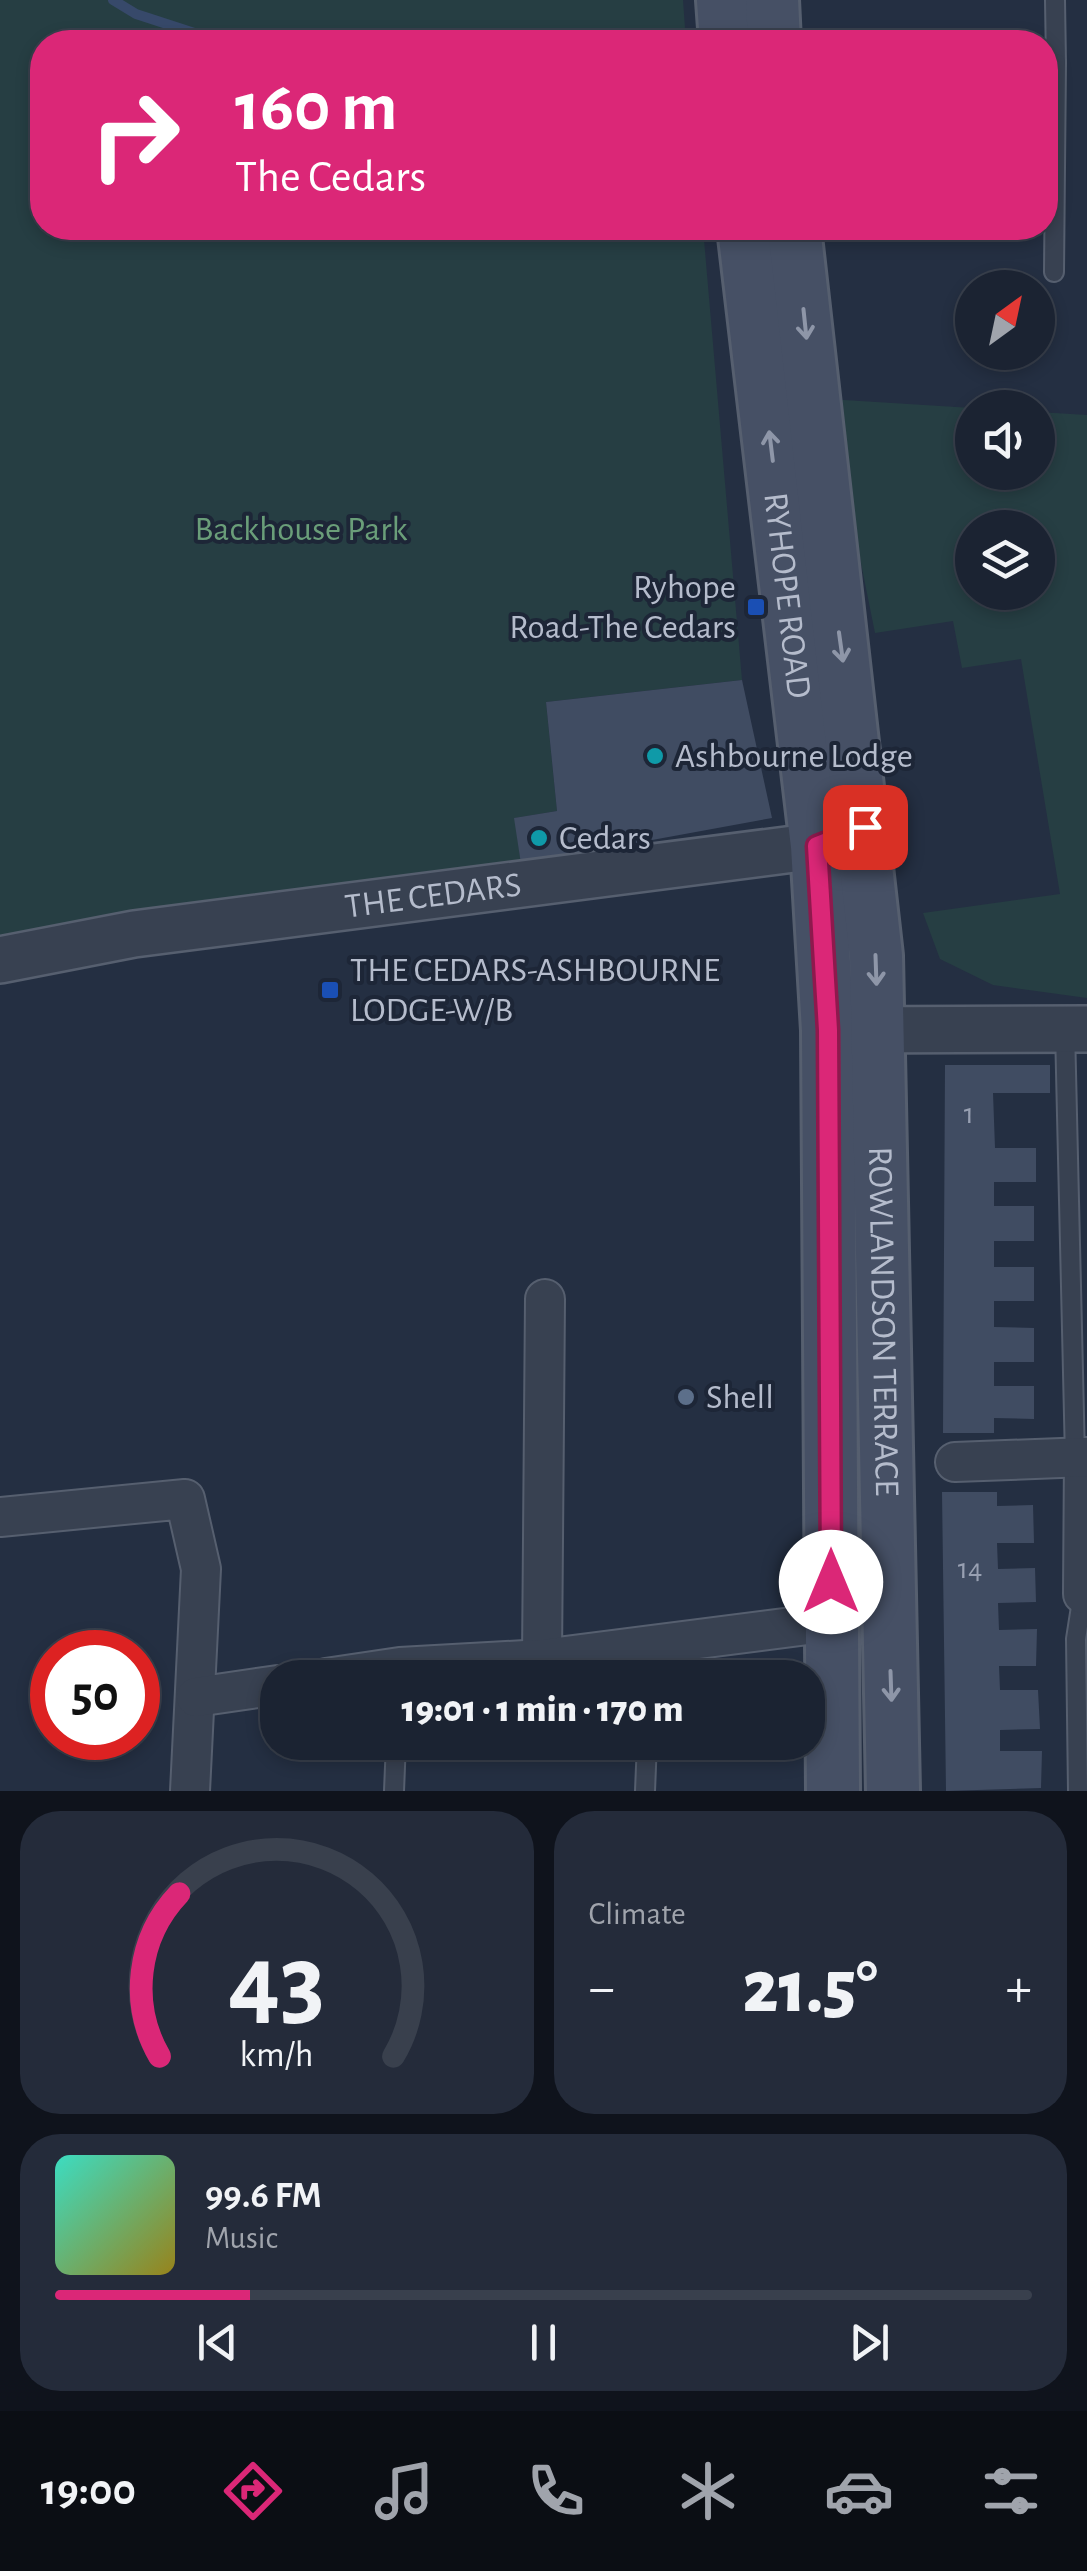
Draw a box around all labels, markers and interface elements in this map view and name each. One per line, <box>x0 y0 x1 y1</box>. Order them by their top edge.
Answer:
icon: right <box>70 70 200 200</box>
text: 160 m <box>235 73 398 143</box>
text: The Cedars <box>235 155 426 200</box>
north arrow <box>955 270 1055 370</box>
map controls <box>955 270 1055 610</box>
one-way arrow <box>796 308 815 340</box>
button: sound <box>955 390 1055 490</box>
one-way arrow <box>761 430 780 463</box>
street label: RYHOPE ROAD <box>758 491 817 700</box>
button: layers <box>955 510 1055 610</box>
park label: Backhouse Park <box>195 512 407 547</box>
place label: Ryhope Road-The Cedars <box>509 570 736 645</box>
marker: Ryhope Road-The Cedars <box>745 596 767 618</box>
one-way arrow <box>832 631 851 663</box>
place label: Ashbourne Lodge <box>675 739 913 774</box>
marker: Ashbourne Lodge <box>644 745 666 767</box>
pin <box>823 785 908 870</box>
icon: arrive <box>838 800 893 855</box>
place label: Cedars <box>559 821 651 856</box>
marker: Cedars <box>528 827 550 849</box>
street label: THE CEDARS <box>343 867 523 924</box>
place label: THE CEDARS-ASHBOURNE LODGE-W/B <box>350 953 720 1028</box>
one-way arrow <box>867 954 886 986</box>
marker: THE CEDARS-ASHBOURNE LODGE-W/B <box>319 979 341 1001</box>
house number: 1 <box>964 1099 974 1129</box>
street label: ROWLANDSON TERRACE <box>862 1146 904 1497</box>
place label: Shell <box>706 1380 774 1415</box>
marker: Shell <box>675 1386 697 1408</box>
position arrow <box>779 1530 883 1634</box>
house number: 14 <box>958 1554 982 1584</box>
speed limit sign: 50 <box>30 1630 160 1760</box>
one-way arrow <box>881 1670 900 1702</box>
text: 19:01 · 1 min · 170 m <box>402 1691 683 1729</box>
text: Climate <box>589 1898 686 1930</box>
text: 43 <box>228 1931 325 2035</box>
text: 21.5° <box>743 1951 878 2026</box>
text: − <box>589 1961 615 2016</box>
text: + <box>1006 1961 1032 2016</box>
text: km/h <box>240 2037 314 2073</box>
text: 99.6 FM <box>205 2177 322 2215</box>
text: Music <box>205 2222 278 2254</box>
icon: previous <box>190 2315 245 2370</box>
icon: pause <box>516 2315 571 2370</box>
icon: next <box>842 2315 897 2370</box>
icon: directions <box>218 2456 288 2526</box>
icon: music <box>369 2456 439 2526</box>
icon: phone <box>521 2456 591 2526</box>
icon: climate <box>673 2456 743 2526</box>
icon: car <box>824 2456 894 2526</box>
icon: filters <box>976 2456 1046 2526</box>
text: 19:00 <box>41 2468 136 2513</box>

